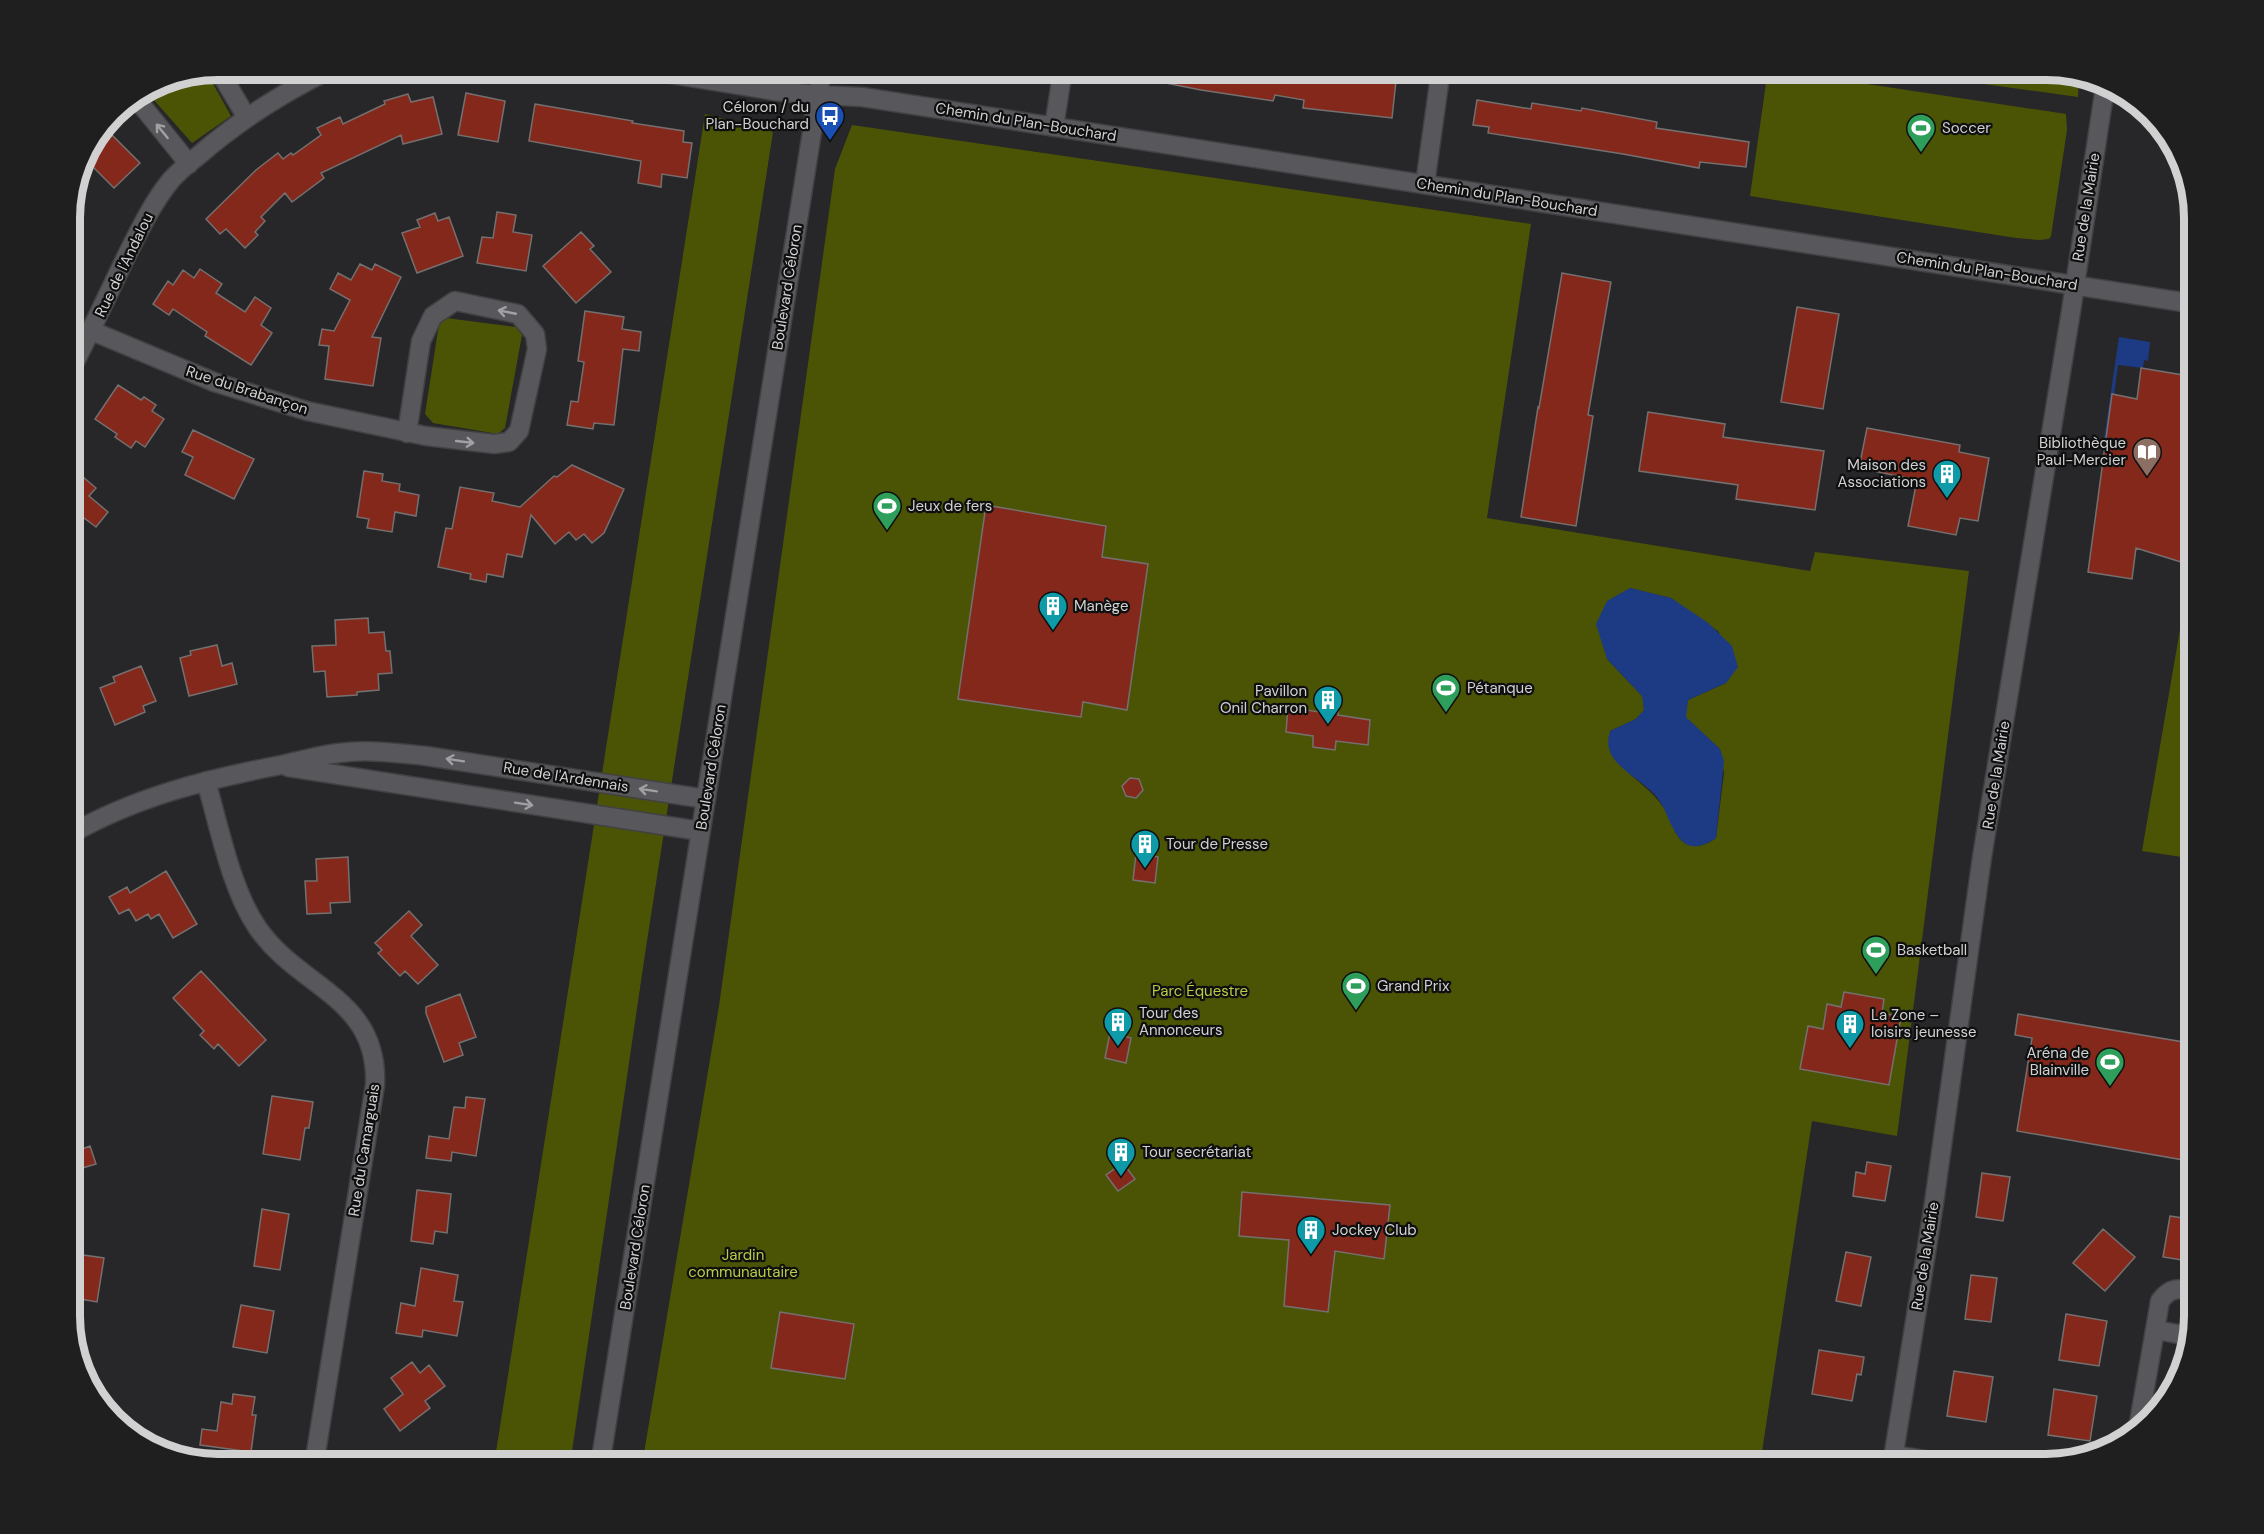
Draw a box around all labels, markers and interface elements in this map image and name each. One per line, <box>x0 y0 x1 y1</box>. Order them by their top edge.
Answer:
place label: Céloron / du Plan-Bouchard <box>705 97 809 134</box>
street label: Chemin du Plan-Bouchard <box>934 98 1118 146</box>
bus stop icon: Céloron / du Plan-Bouchard <box>814 100 846 142</box>
sports icon: Soccer <box>1905 112 1937 154</box>
place label: Soccer <box>1942 118 1991 138</box>
one-way arrow <box>155 123 168 139</box>
street label: Rue de la Mairie <box>2068 151 2104 263</box>
street label: Chemin du Plan-Bouchard <box>1415 173 1599 221</box>
street label: Rue de l'Andalou <box>90 210 158 320</box>
street label: Boulevard Céloron <box>767 223 807 351</box>
street label: Chemin du Plan-Bouchard <box>1895 247 2079 295</box>
one-way arrow <box>498 305 517 317</box>
street label: Rue du Brabançon <box>184 361 310 419</box>
place label: Bibliothèque Paul-Mercier <box>2037 433 2126 470</box>
one-way arrow <box>455 436 475 447</box>
library icon: Bibliothèque Paul-Mercier <box>2131 436 2163 478</box>
place label: Maison des Associations <box>1837 455 1926 492</box>
building icon: Maison des Associations <box>1931 458 1963 500</box>
sports icon: Jeux de fers <box>871 490 903 532</box>
place label: Jeux de fers <box>908 496 992 516</box>
building icon: Manège <box>1037 590 1069 632</box>
place label: Manège <box>1074 596 1128 616</box>
sports icon: Pétanque <box>1430 672 1462 714</box>
place label: Pétanque <box>1467 678 1533 698</box>
place label: Pavillon Onil Charron <box>1220 681 1307 718</box>
building icon: Pavillon Onil Charron <box>1312 684 1344 726</box>
street label: Boulevard Céloron <box>691 703 731 831</box>
street label: Rue de la Mairie <box>1978 719 2014 831</box>
one-way arrow <box>446 755 465 766</box>
street label: Rue de l'Ardennais <box>502 757 630 797</box>
one-way arrow <box>638 784 658 795</box>
one-way arrow <box>513 798 533 809</box>
building icon: Tour de Presse <box>1129 828 1161 870</box>
place label: Tour de Presse <box>1166 834 1268 854</box>
sports icon: Basketball <box>1860 934 1892 976</box>
place label: Basketball <box>1897 940 1967 960</box>
sports icon: Grand Prix <box>1340 970 1372 1012</box>
place label: Grand Prix <box>1377 976 1450 996</box>
park label: Parc Équestre <box>1152 981 1248 1001</box>
place label: Tour des Annonceurs <box>1139 1003 1222 1040</box>
place label: La Zone – loisirs jeunesse <box>1871 1005 1977 1042</box>
building icon: Tour des Annonceurs <box>1102 1006 1134 1048</box>
building icon: La Zone – loisirs jeunesse <box>1834 1008 1866 1050</box>
place label: Aréna de Blainville <box>2027 1043 2089 1080</box>
sports icon: Aréna de Blainville <box>2094 1046 2126 1088</box>
street label: Rue du Camarguais <box>344 1082 384 1218</box>
building icon: Tour secrétariat <box>1105 1136 1137 1178</box>
place label: Tour secrétariat <box>1142 1142 1251 1162</box>
street label: Boulevard Céloron <box>615 1183 655 1311</box>
street label: Rue de la Mairie <box>1907 1200 1943 1312</box>
building icon: Jockey Club <box>1295 1214 1327 1256</box>
place label: Jockey Club <box>1332 1220 1417 1240</box>
park label: Jardin communautaire <box>688 1245 798 1282</box>

